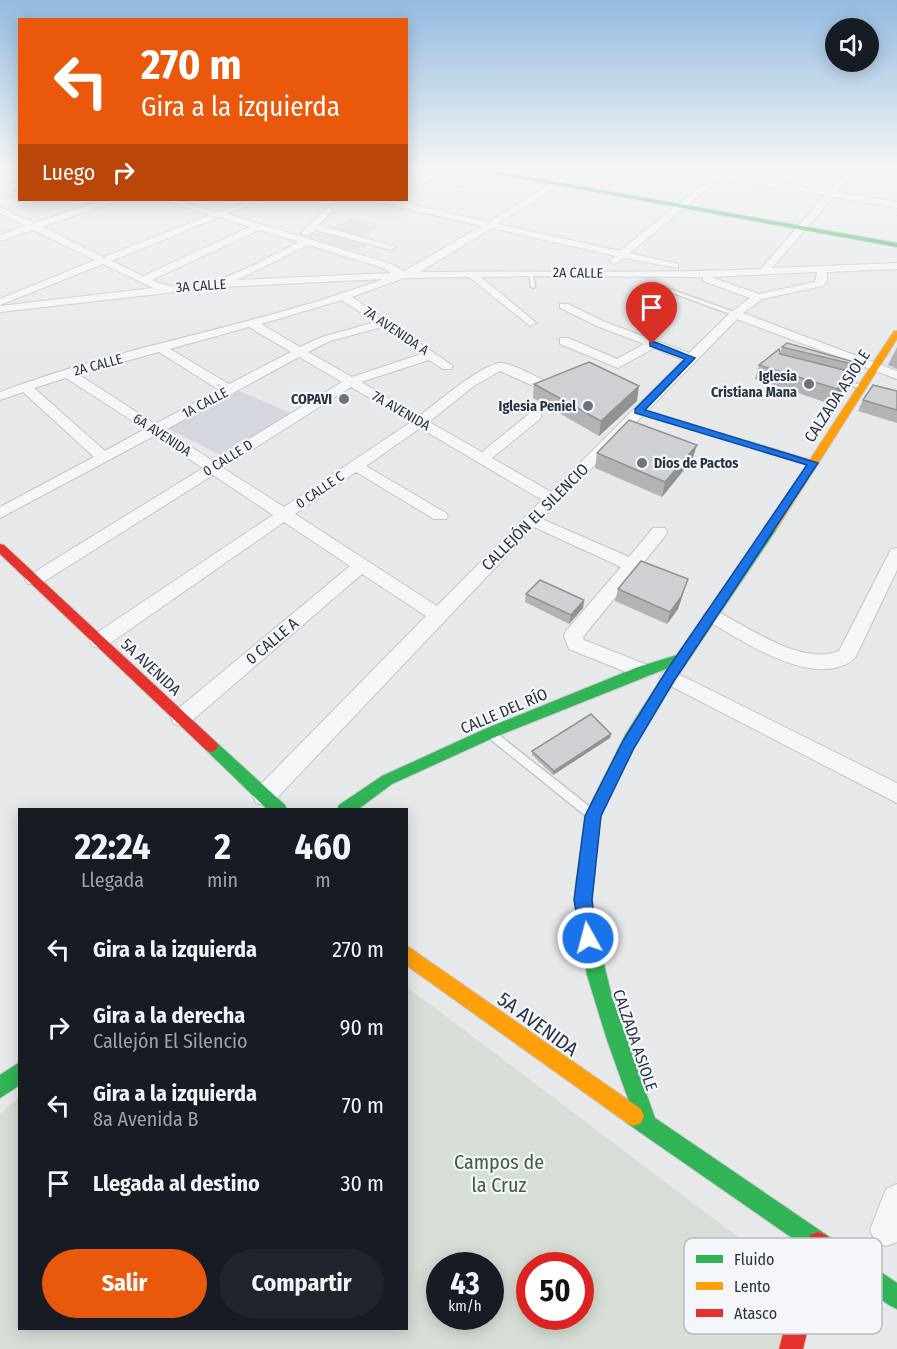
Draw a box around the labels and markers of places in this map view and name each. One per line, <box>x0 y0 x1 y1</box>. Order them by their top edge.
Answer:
pin <box>626 282 677 344</box>
place label: Iglesia Cristiana Mana <box>711 368 797 401</box>
marker: Iglesia Cristiana Mana <box>802 377 816 391</box>
place label: COPAVI <box>291 391 332 408</box>
marker: COPAVI <box>337 392 351 406</box>
place label: Iglesia Peniel <box>499 398 576 415</box>
marker: Iglesia Peniel <box>581 399 595 413</box>
place label: Dios de Pactos <box>654 455 738 472</box>
marker: Dios de Pactos <box>635 456 649 470</box>

